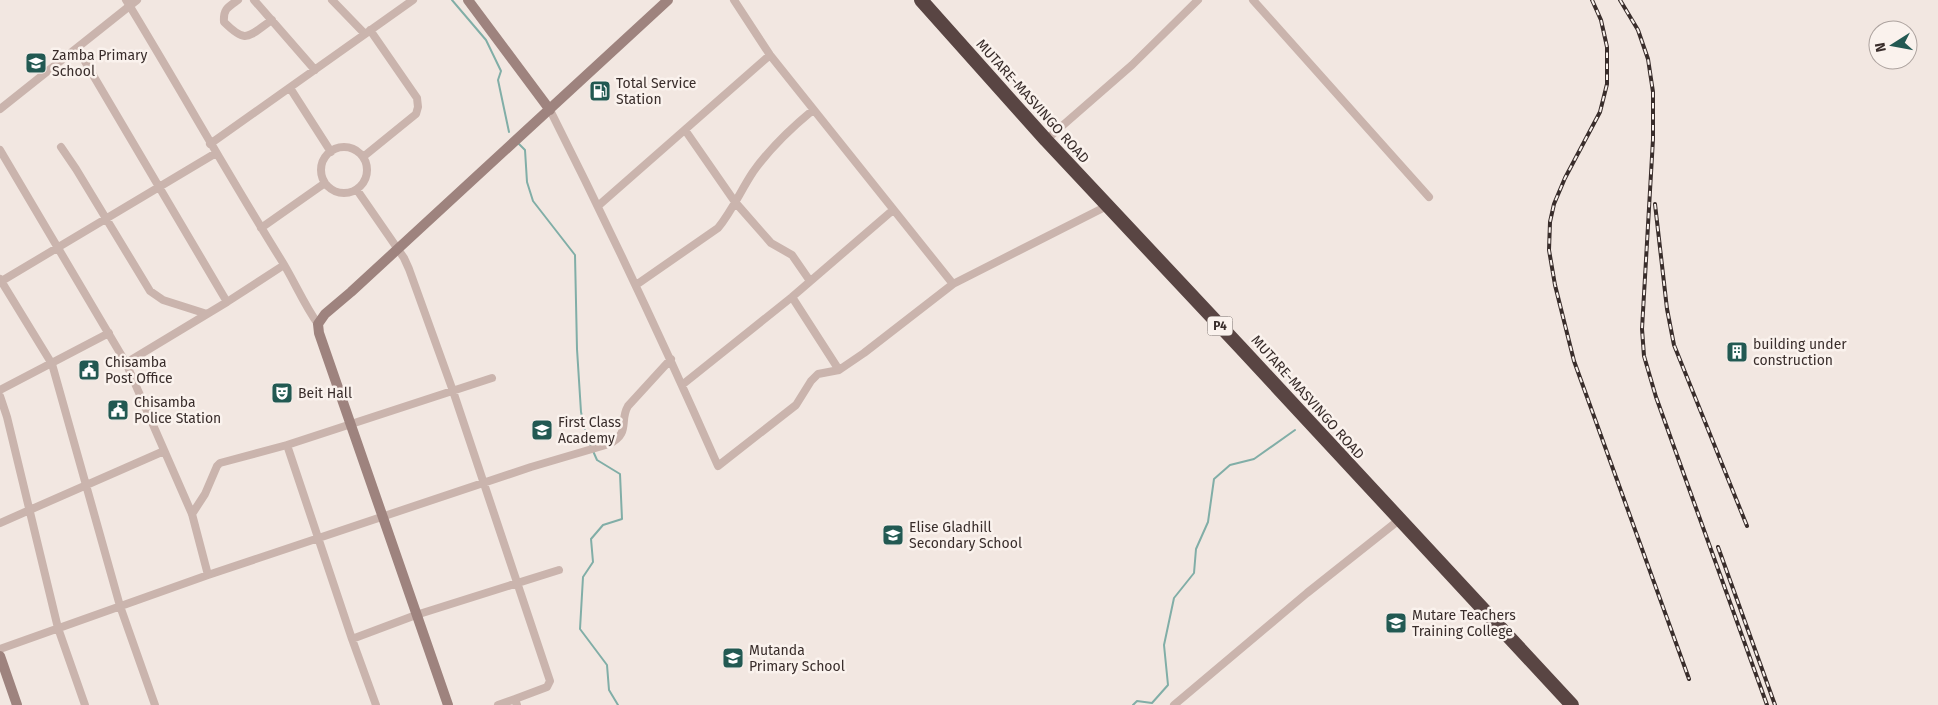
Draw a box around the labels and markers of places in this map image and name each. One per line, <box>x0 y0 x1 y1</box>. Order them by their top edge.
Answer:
place label: Zamba Primary School <box>52 47 147 80</box>
school or university icon: Zamba Primary School <box>24 51 48 75</box>
place label: Total Service Station <box>616 75 696 108</box>
fuel station icon: Total Service Station <box>588 79 612 103</box>
place label: building under construction <box>1753 336 1847 369</box>
building icon: building under construction <box>1725 340 1749 364</box>
place label: Chisamba Post Office <box>105 354 173 387</box>
public building icon: Chisamba Post Office <box>77 358 101 382</box>
theatre icon: Beit Hall <box>270 381 294 405</box>
place label: Beit Hall <box>298 385 352 402</box>
place label: Chisamba Police Station <box>134 394 221 427</box>
public building icon: Chisamba Police Station <box>106 398 130 422</box>
place label: First Class Academy <box>558 414 621 447</box>
school or university icon: First Class Academy <box>530 418 554 442</box>
place label: Elise Gladhill Secondary School <box>909 519 1022 552</box>
school or university icon: Elise Gladhill Secondary School <box>881 523 905 547</box>
place label: Mutare Teachers Training College <box>1412 607 1516 640</box>
school or university icon: Mutare Teachers Training College <box>1384 611 1408 635</box>
place label: Mutanda Primary School <box>749 642 845 675</box>
school or university icon: Mutanda Primary School <box>721 646 745 670</box>

